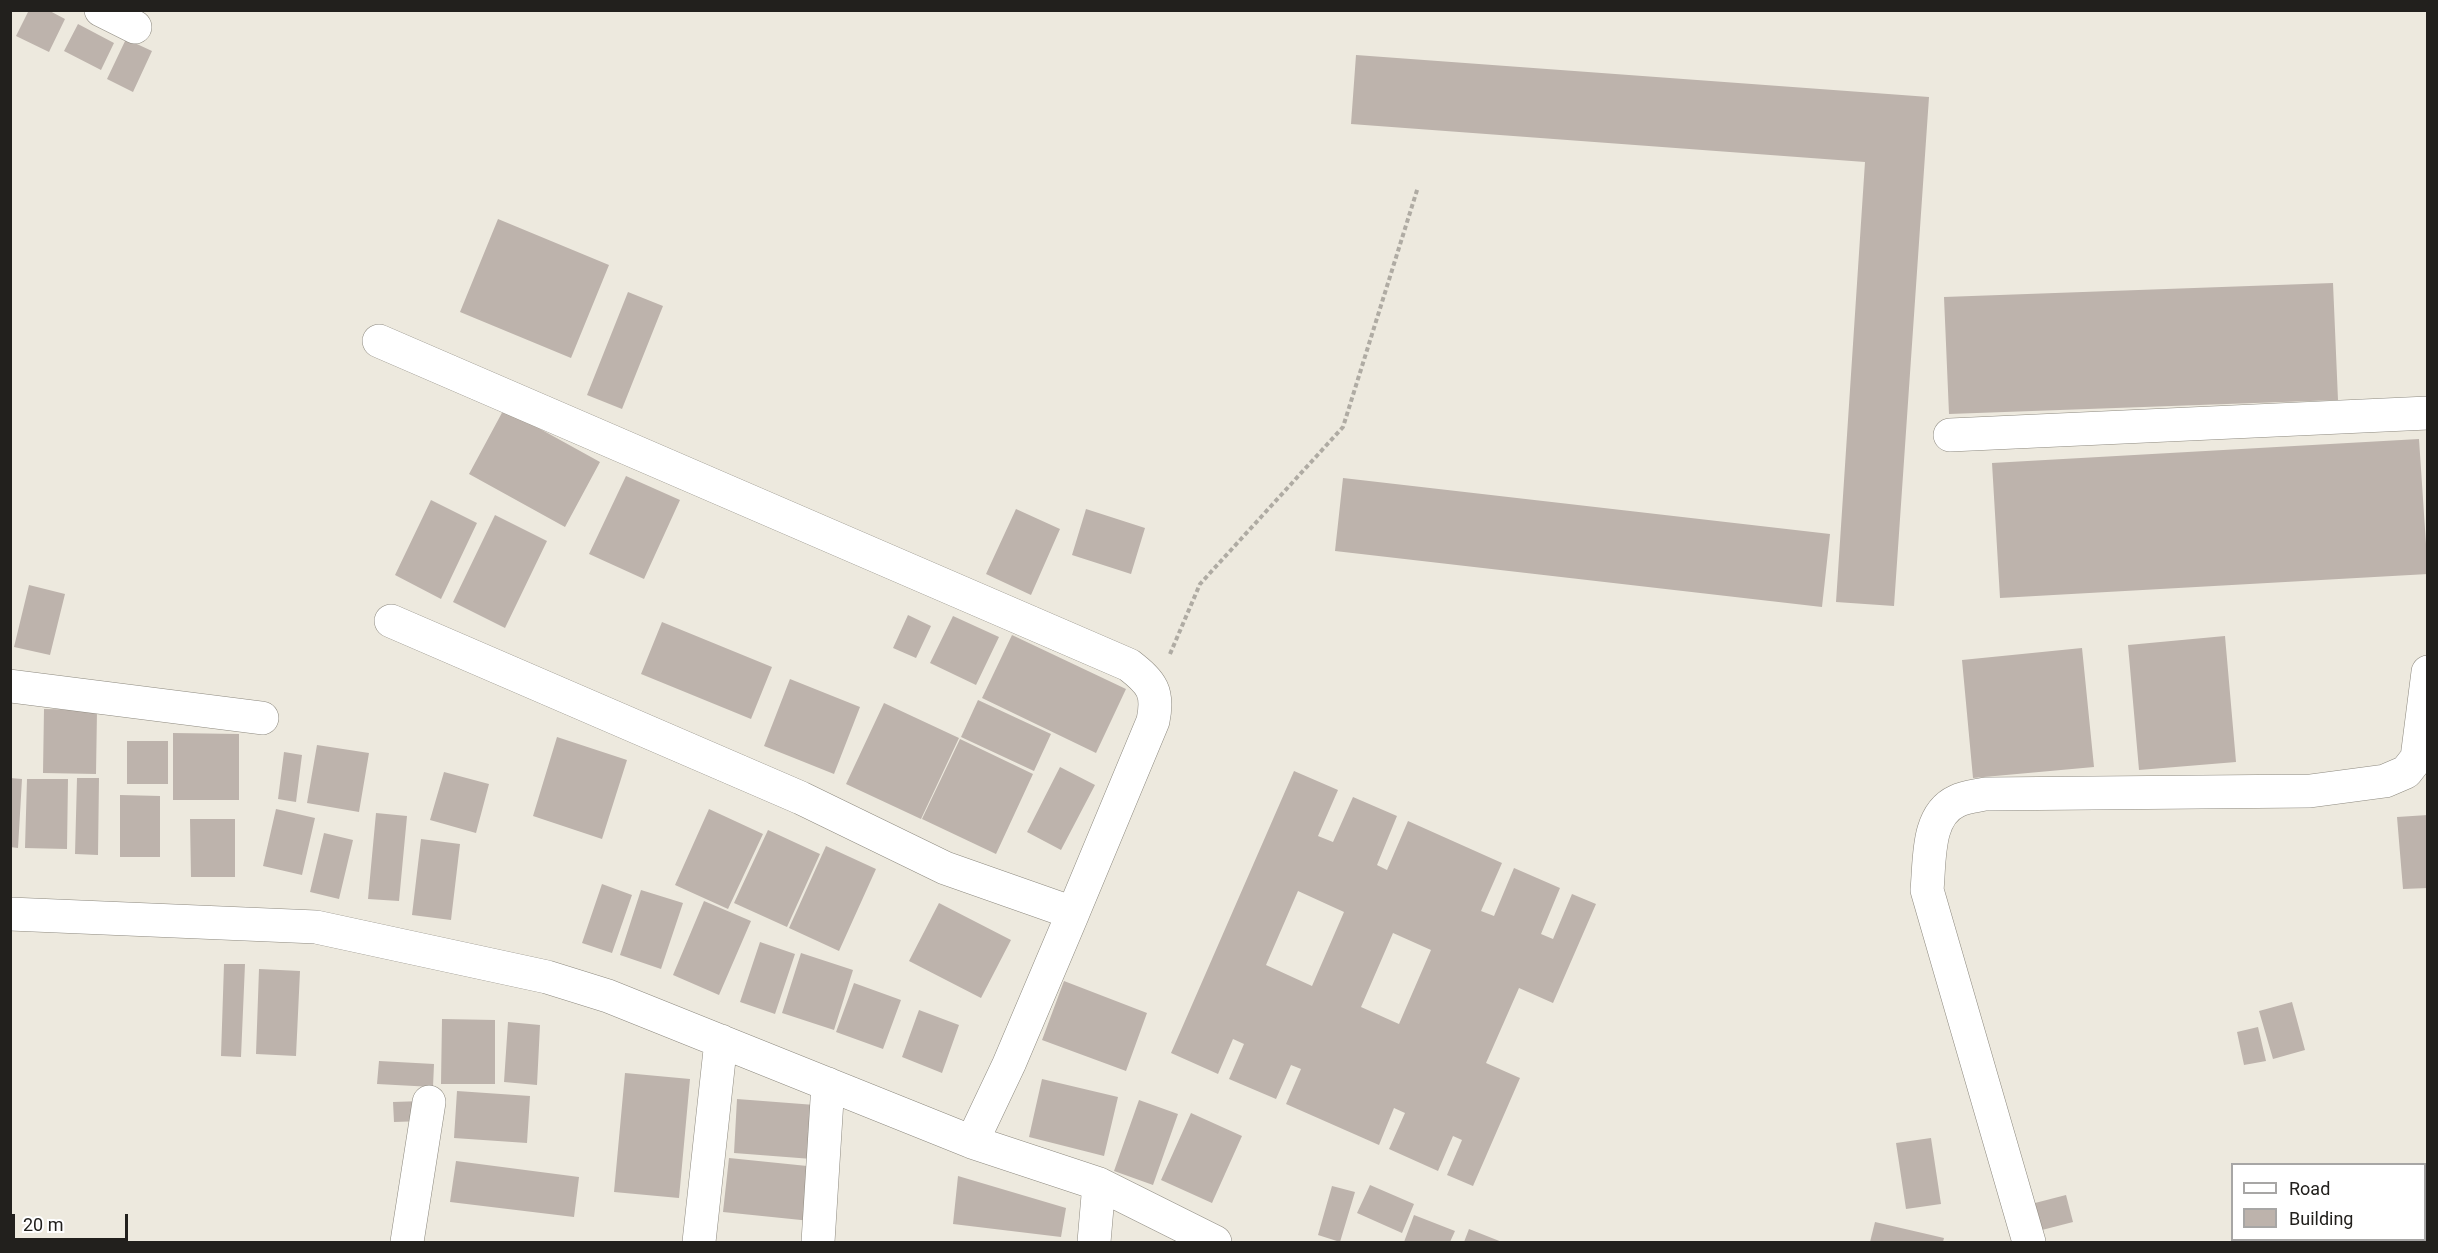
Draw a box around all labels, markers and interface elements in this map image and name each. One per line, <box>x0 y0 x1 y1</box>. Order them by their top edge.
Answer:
legend <box>2231 1163 2426 1241</box>
text: Road <box>2289 1178 2330 1199</box>
scale bar <box>15 1202 130 1240</box>
text: Building <box>2289 1208 2353 1229</box>
text: 20 m <box>23 1214 63 1235</box>

